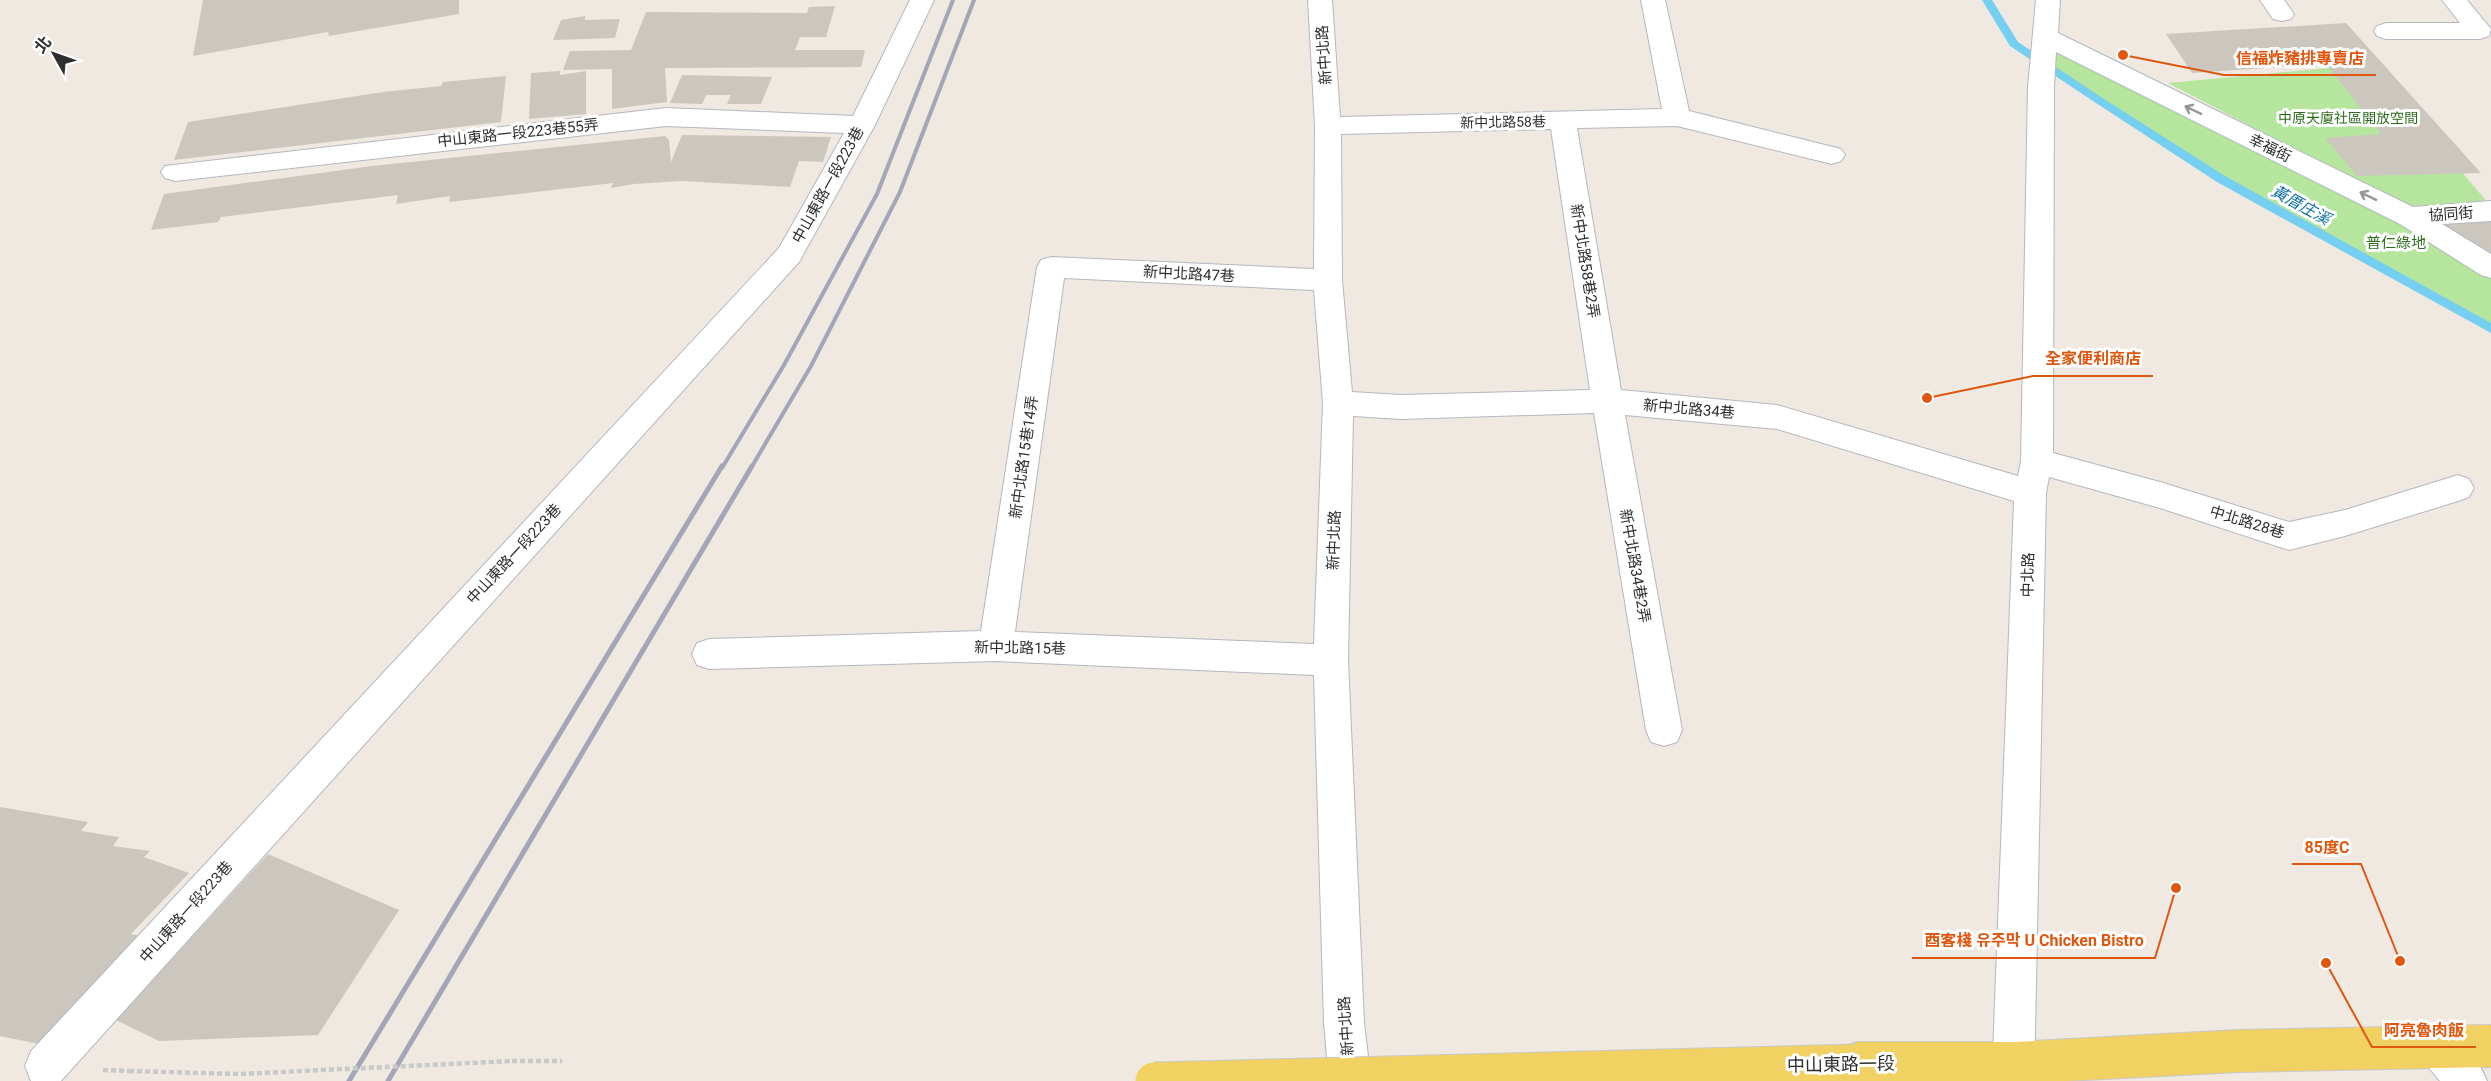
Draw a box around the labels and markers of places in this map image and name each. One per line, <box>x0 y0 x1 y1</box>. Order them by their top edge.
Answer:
callout: 信福炸豬排專賣店 <box>2224 41 2376 75</box>
callout: 全家便利商店 <box>2033 342 2153 376</box>
callout: 85度C <box>2292 830 2361 864</box>
callout: 酉客棧 유주막 U Chicken Bistro <box>1912 924 2155 958</box>
callout: 阿亮魯肉飯 <box>2372 1013 2476 1047</box>

